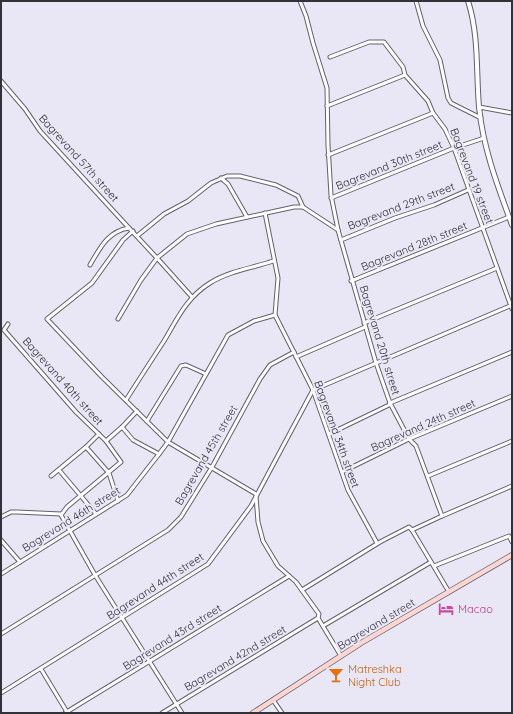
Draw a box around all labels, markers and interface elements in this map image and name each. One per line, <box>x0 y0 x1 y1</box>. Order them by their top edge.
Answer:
street label: Bagrevand 57th street <box>36 111 122 205</box>
street label: Bagrevand 19 street <box>447 126 497 226</box>
street label: Bagrevand 30th street <box>334 137 445 193</box>
street label: Bagrevand 29th street <box>345 179 457 233</box>
street label: Bagrevand 28th street <box>359 218 469 274</box>
street label: Bagrevand 20th street <box>357 283 403 397</box>
street label: Bagrevand 40th street <box>20 334 106 428</box>
street label: Bagrevand 34th street <box>311 379 363 490</box>
street label: Bagrevand 24th street <box>368 396 478 454</box>
street label: Bagrevand 45th street <box>172 402 241 508</box>
street label: Bagrevand 46th street <box>19 483 123 555</box>
street label: Bagrevand 44th street <box>104 549 206 623</box>
street label: Bagrevand street <box>335 595 418 653</box>
hotel icon: Macao <box>437 600 455 618</box>
street label: Bagrevand 43rd street <box>120 601 224 673</box>
place label: Macao <box>458 602 493 616</box>
street label: Bagrevand 42nd street <box>182 622 289 694</box>
place label: Matreshka Night Club <box>348 662 402 689</box>
bar icon: Matreshka Night Club <box>327 666 345 684</box>

